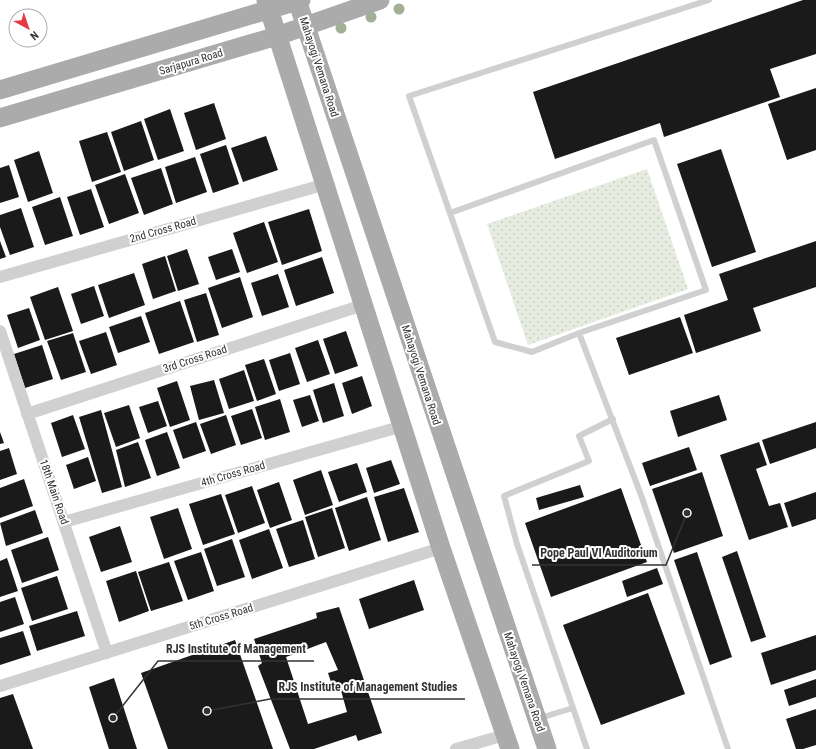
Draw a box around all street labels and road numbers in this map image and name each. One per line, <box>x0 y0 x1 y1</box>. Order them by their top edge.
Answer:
street label: Mahayogi Vemana Road <box>297 15 341 119</box>
street label: Sarjapura Road <box>158 46 224 78</box>
street label: 2nd Cross Road <box>128 214 198 246</box>
street label: Mahayogi Vemana Road <box>399 323 443 427</box>
street label: 3rd Cross Road <box>161 343 229 375</box>
street label: 18th Main Road <box>37 458 71 526</box>
street label: 4th Cross Road <box>199 459 267 489</box>
street label: 5th Cross Road <box>187 601 255 633</box>
street label: Mahayogi Vemana Road <box>501 631 547 733</box>

